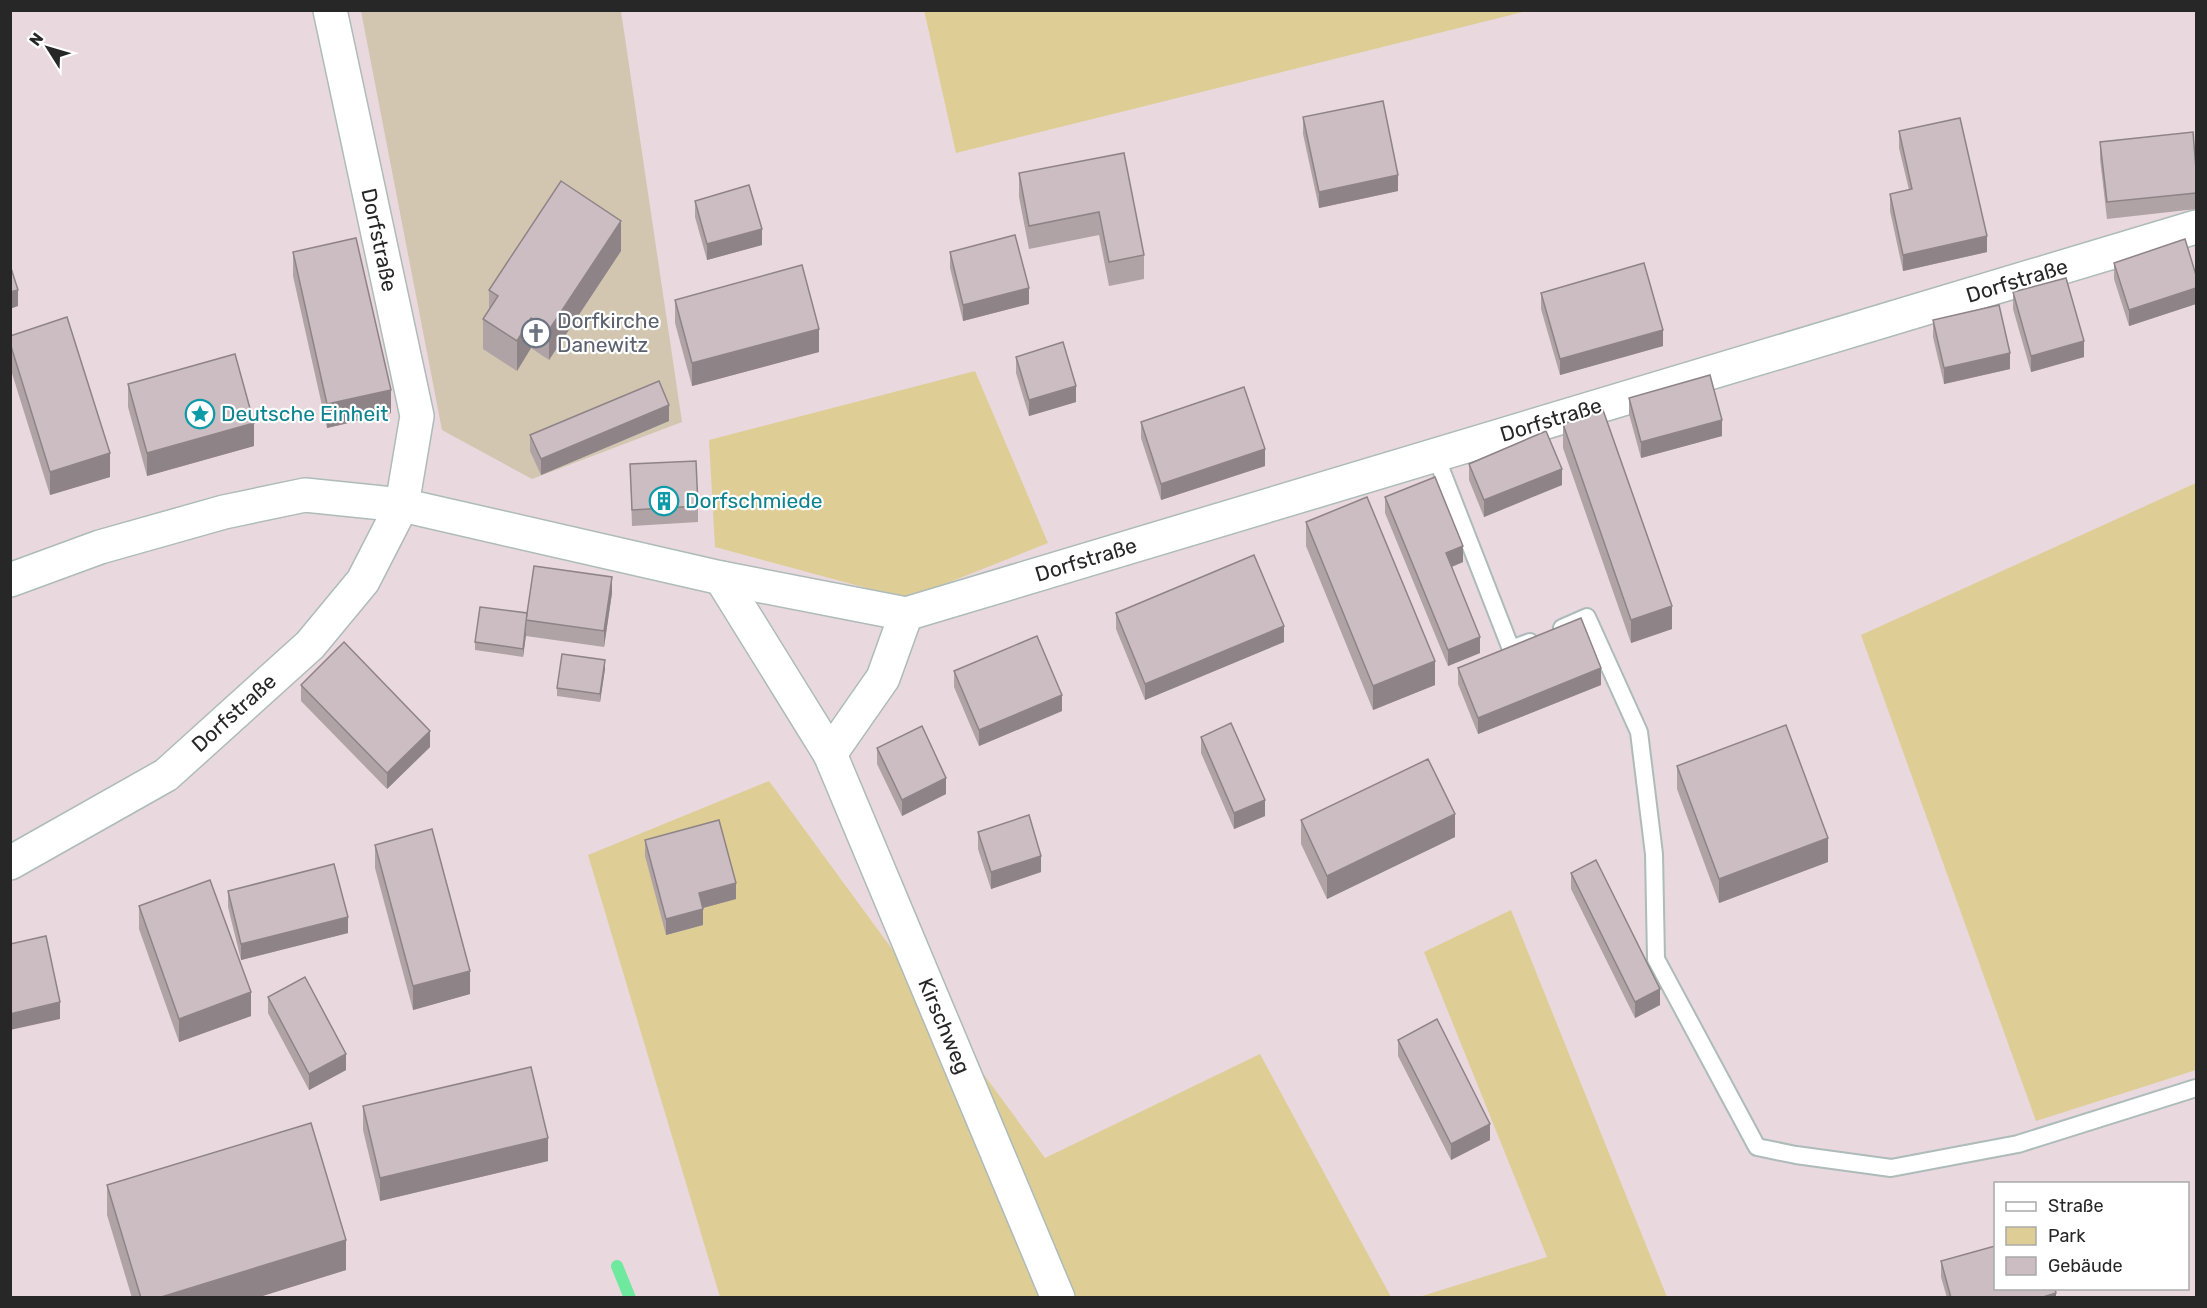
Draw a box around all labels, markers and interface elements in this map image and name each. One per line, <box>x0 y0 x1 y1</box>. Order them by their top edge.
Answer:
north arrow <box>18 18 78 78</box>
text: N <box>25 29 47 50</box>
street label: Dorfstraße <box>356 186 403 294</box>
street label: Dorfstraße <box>1963 253 2071 308</box>
place label: Dorfkirche Danewitz <box>557 308 659 357</box>
church icon: Dorfkirche Danewitz <box>520 317 552 349</box>
street label: Dorfstraße <box>1497 392 1605 447</box>
place icon: Deutsche Einheit <box>184 398 216 430</box>
place label: Deutsche Einheit <box>221 401 388 426</box>
building icon: Dorfschmiede <box>648 485 680 517</box>
place label: Dorfschmiede <box>685 488 822 513</box>
street label: Dorfstraße <box>1032 532 1140 587</box>
street label: Dorfstraße <box>186 668 281 757</box>
street label: Kirschweg <box>913 974 976 1077</box>
legend <box>1994 1182 2189 1290</box>
text: Straße <box>2048 1195 2104 1217</box>
text: Park <box>2048 1225 2086 1247</box>
text: Gebäude <box>2048 1255 2123 1277</box>

